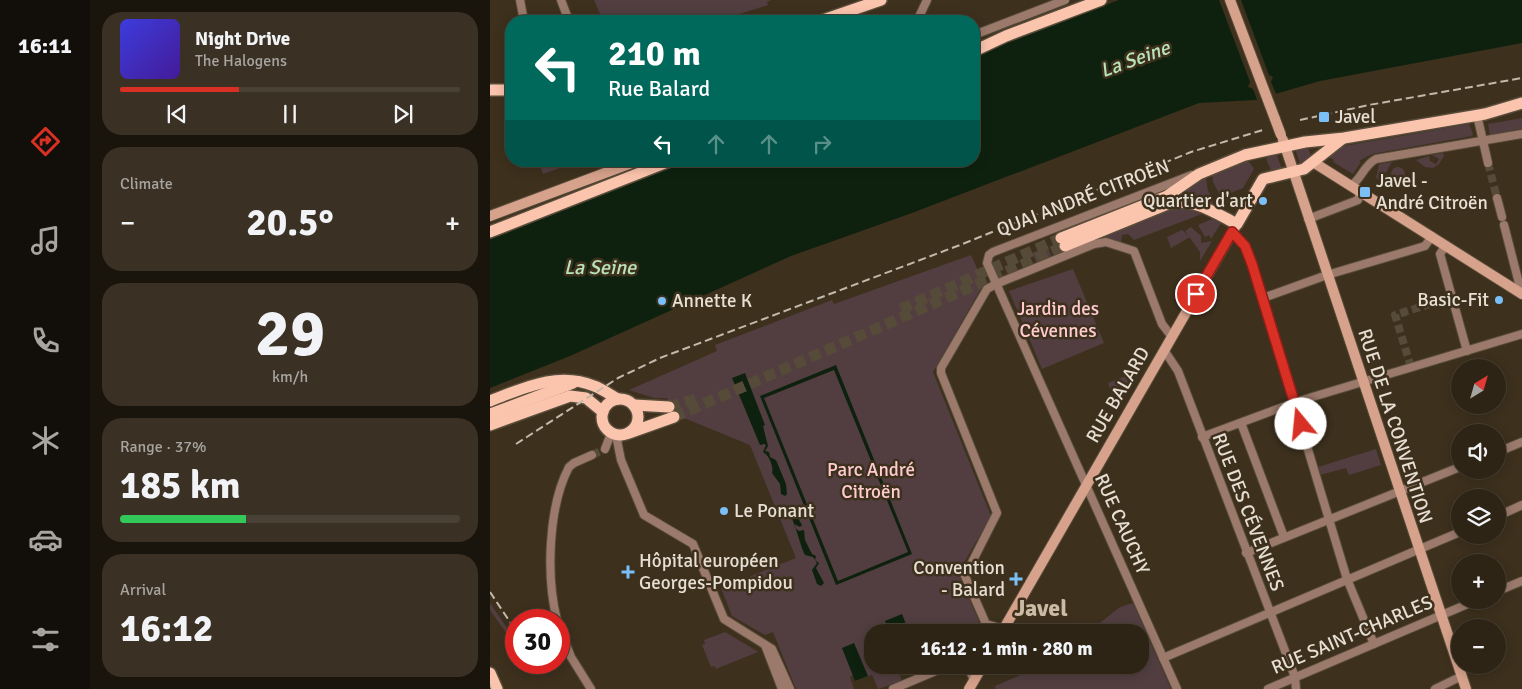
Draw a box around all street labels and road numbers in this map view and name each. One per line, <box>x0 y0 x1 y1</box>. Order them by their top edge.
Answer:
street label: QUAI ANDRÉ CITROËN <box>993 154 1173 242</box>
street label: RUE DE LA CONVENTION <box>1352 326 1438 526</box>
street label: RUE BALARD <box>1081 343 1155 447</box>
street label: RUE DES CÉVENNES <box>1207 429 1289 595</box>
street label: RUE CAUCHY <box>1089 470 1155 579</box>
street label: RUE SAINT-CHARLES <box>1268 590 1436 680</box>

